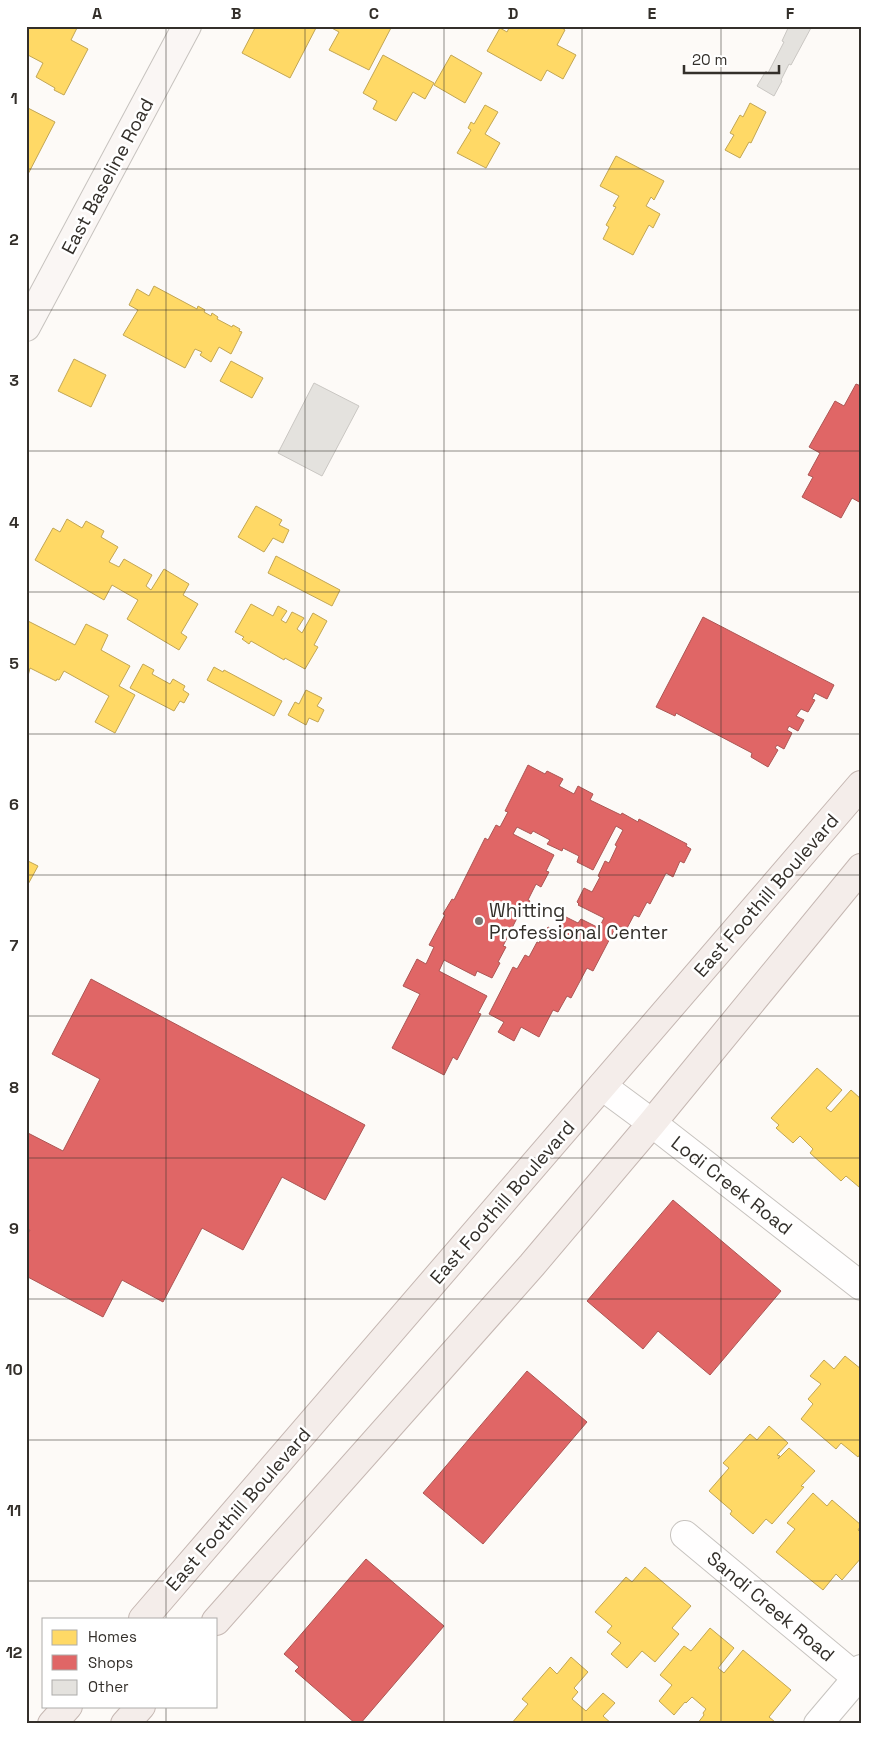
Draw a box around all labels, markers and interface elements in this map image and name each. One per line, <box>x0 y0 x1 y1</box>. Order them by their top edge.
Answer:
text: A <box>92 3 102 24</box>
text: B <box>231 3 241 24</box>
text: C <box>369 3 379 24</box>
text: D <box>508 3 518 24</box>
text: E <box>648 3 657 24</box>
text: F <box>786 3 795 24</box>
scale bar <box>684 42 780 74</box>
text: 20 m <box>692 50 727 69</box>
text: 1 <box>10 88 18 109</box>
street label: East Baseline Road <box>56 94 159 259</box>
text: 2 <box>9 229 19 250</box>
text: 3 <box>9 370 19 391</box>
text: 4 <box>9 512 19 533</box>
text: 5 <box>9 653 19 674</box>
text: 6 <box>9 794 19 815</box>
street label: East Foothill Boulevard <box>688 808 844 982</box>
place label: Whitting Professional Center <box>489 898 668 945</box>
marker: Whitting Professional Center <box>473 915 485 927</box>
text: 7 <box>10 935 19 956</box>
text: 8 <box>9 1077 19 1098</box>
street label: East Foothill Boulevard <box>424 1115 580 1289</box>
street label: Lodi Creek Road <box>666 1130 797 1241</box>
text: 9 <box>9 1218 19 1239</box>
text: 10 <box>5 1359 23 1380</box>
street label: East Foothill Boulevard <box>160 1422 316 1596</box>
text: 11 <box>7 1500 21 1521</box>
street label: Sandi Creek Road <box>702 1546 840 1667</box>
legend <box>42 1618 218 1708</box>
text: Homes <box>88 1627 137 1646</box>
text: 12 <box>6 1642 22 1663</box>
text: Shops <box>88 1653 133 1672</box>
text: Other <box>88 1677 129 1696</box>

